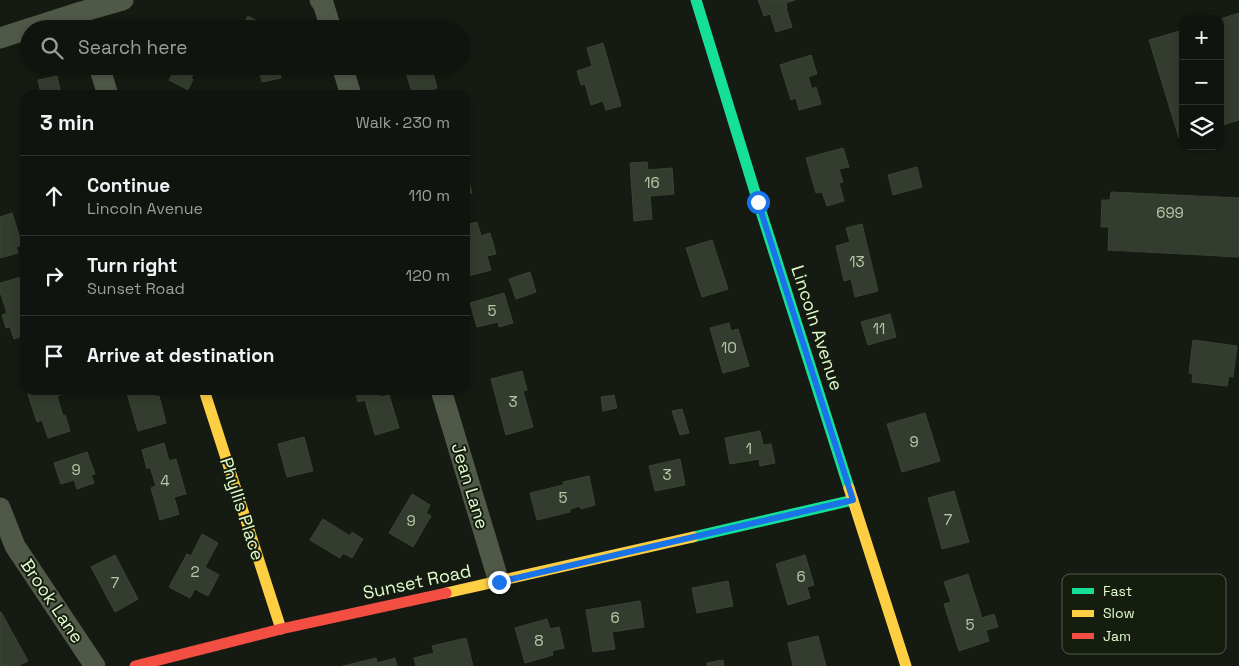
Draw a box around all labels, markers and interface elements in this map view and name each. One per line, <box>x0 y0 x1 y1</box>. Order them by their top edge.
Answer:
map controls <box>1179 15 1224 150</box>
button: + <box>1179 15 1224 60</box>
search box <box>20 20 470 75</box>
icon: search <box>38 34 66 62</box>
text: Search here <box>78 35 188 60</box>
button: − <box>1179 60 1224 105</box>
button: layers <box>1179 105 1224 150</box>
text: 3 min <box>40 109 95 136</box>
text: Walk · 230 m <box>356 112 450 133</box>
text: Continue <box>87 173 170 198</box>
house number: 16 <box>644 173 660 192</box>
icon: ahead <box>40 182 68 210</box>
text: 110 m <box>408 185 450 206</box>
route start <box>747 191 770 214</box>
text: Lincoln Avenue <box>87 198 203 219</box>
house number: 699 <box>1156 203 1184 222</box>
house number: 13 <box>849 252 865 271</box>
text: Turn right <box>87 253 177 278</box>
icon: right <box>40 262 68 290</box>
street label: Lincoln Avenue <box>786 262 849 393</box>
text: 120 m <box>406 265 450 286</box>
text: Sunset Road <box>87 278 185 299</box>
house number: 5 <box>488 301 497 320</box>
house number: 11 <box>873 319 885 338</box>
house number: 10 <box>721 338 737 357</box>
icon: arrive <box>40 342 68 370</box>
text: Arrive at destination <box>87 343 275 368</box>
house number: 3 <box>508 392 518 411</box>
house number: 9 <box>909 432 919 451</box>
house number: 1 <box>746 439 752 458</box>
street label: Jean Lane <box>447 440 494 532</box>
street label: Phyllis Place <box>215 454 270 563</box>
house number: 9 <box>71 460 81 479</box>
house number: 3 <box>662 465 672 484</box>
house number: 4 <box>160 471 170 490</box>
house number: 5 <box>559 488 568 507</box>
house number: 7 <box>944 510 952 529</box>
house number: 9 <box>406 511 416 530</box>
street label: Brook Lane <box>16 554 89 647</box>
street label: Sunset Road <box>361 559 473 604</box>
house number: 2 <box>190 562 200 581</box>
house number: 6 <box>796 567 806 586</box>
route end <box>488 571 511 594</box>
house number: 7 <box>111 573 119 592</box>
legend <box>1062 574 1226 654</box>
text: Fast <box>1103 582 1132 600</box>
text: Slow <box>1103 604 1135 622</box>
house number: 6 <box>610 608 620 627</box>
house number: 5 <box>966 615 975 634</box>
text: Jam <box>1103 627 1131 645</box>
house number: 8 <box>534 631 544 650</box>

